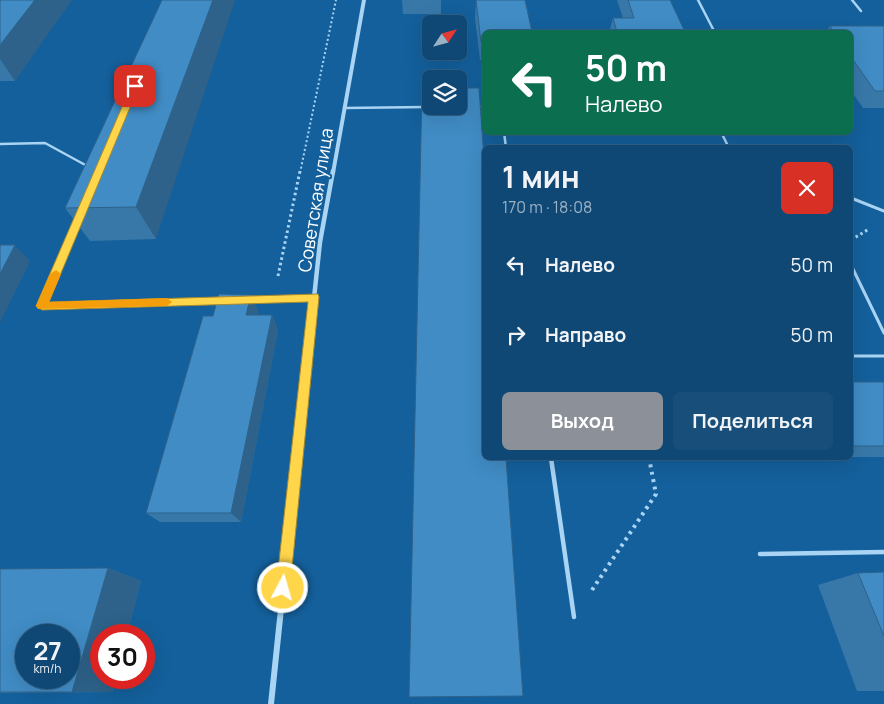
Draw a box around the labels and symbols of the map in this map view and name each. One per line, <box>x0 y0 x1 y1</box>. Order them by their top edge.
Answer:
north arrow <box>422 15 468 60</box>
pin <box>114 65 156 107</box>
street label: Советская улица <box>292 126 338 274</box>
position arrow <box>256 561 308 613</box>
speed limit sign: 30 <box>90 624 155 689</box>

